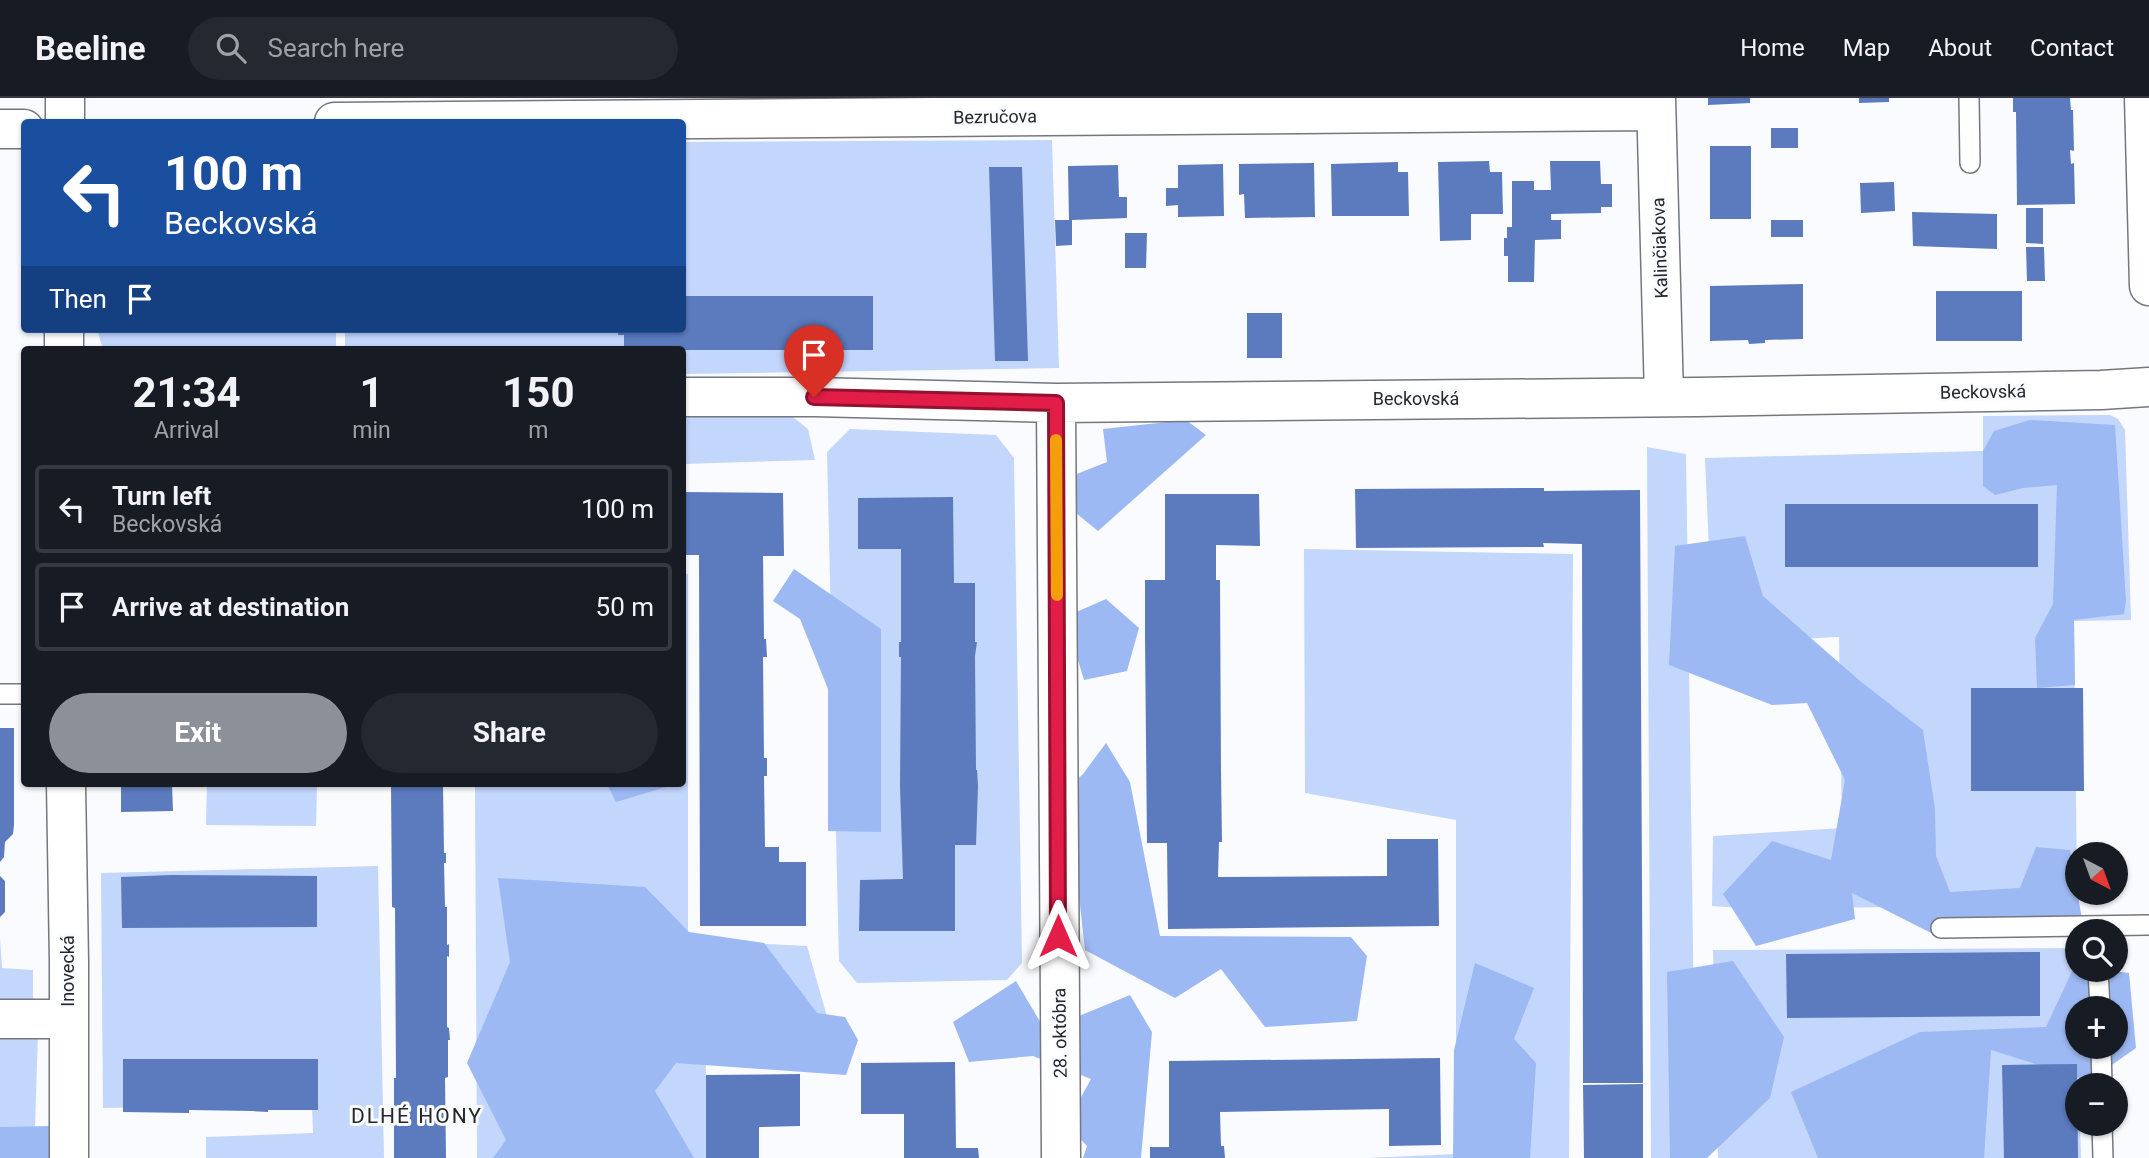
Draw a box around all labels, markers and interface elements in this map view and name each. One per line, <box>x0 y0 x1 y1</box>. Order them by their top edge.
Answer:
search box <box>188 17 678 80</box>
text: Beeline <box>35 29 146 68</box>
icon: search <box>212 29 250 67</box>
text: Search here <box>268 33 404 63</box>
text: Home <box>1740 34 1805 62</box>
text: Map <box>1843 34 1890 62</box>
text: About <box>1928 34 1992 62</box>
text: Contact <box>2030 34 2114 62</box>
street label: Bezručova <box>953 105 1037 128</box>
text: 100 m <box>164 145 303 202</box>
icon: left <box>49 147 140 238</box>
street label: Kalinčiakova <box>1647 197 1672 299</box>
text: Beckovská <box>164 204 318 242</box>
icon: arrive <box>121 280 159 318</box>
text: Then <box>49 284 107 314</box>
pin <box>784 325 844 397</box>
icon: arrive <box>795 336 833 374</box>
text: 21:34 <box>133 368 241 417</box>
text: 1 <box>359 368 384 417</box>
text: 150 <box>502 368 575 417</box>
street label: Beckovská <box>1940 380 2026 403</box>
street label: Beckovská <box>1373 388 1459 409</box>
text: Arrival <box>154 417 219 444</box>
text: min <box>352 417 391 444</box>
text: m <box>528 417 548 444</box>
text: Turn left <box>112 481 211 511</box>
icon: left <box>53 490 91 528</box>
text: 100 m <box>581 494 654 524</box>
text: Beckovská <box>112 511 222 538</box>
icon: arrive <box>53 588 91 626</box>
text: Arrive at destination <box>112 592 349 622</box>
text: 50 m <box>596 592 654 622</box>
button: Exit <box>49 693 347 773</box>
button: Share <box>361 693 658 773</box>
north arrow <box>2065 842 2128 905</box>
map controls <box>2065 842 2128 1136</box>
position arrow <box>1021 899 1095 973</box>
button: search <box>2065 919 2128 982</box>
street label: Inovecká <box>57 935 78 1007</box>
street label: 28. októbra <box>1048 988 1071 1078</box>
button: + <box>2065 996 2128 1059</box>
button: − <box>2065 1073 2128 1136</box>
district label: DLHÉ HONY <box>351 1104 483 1128</box>

